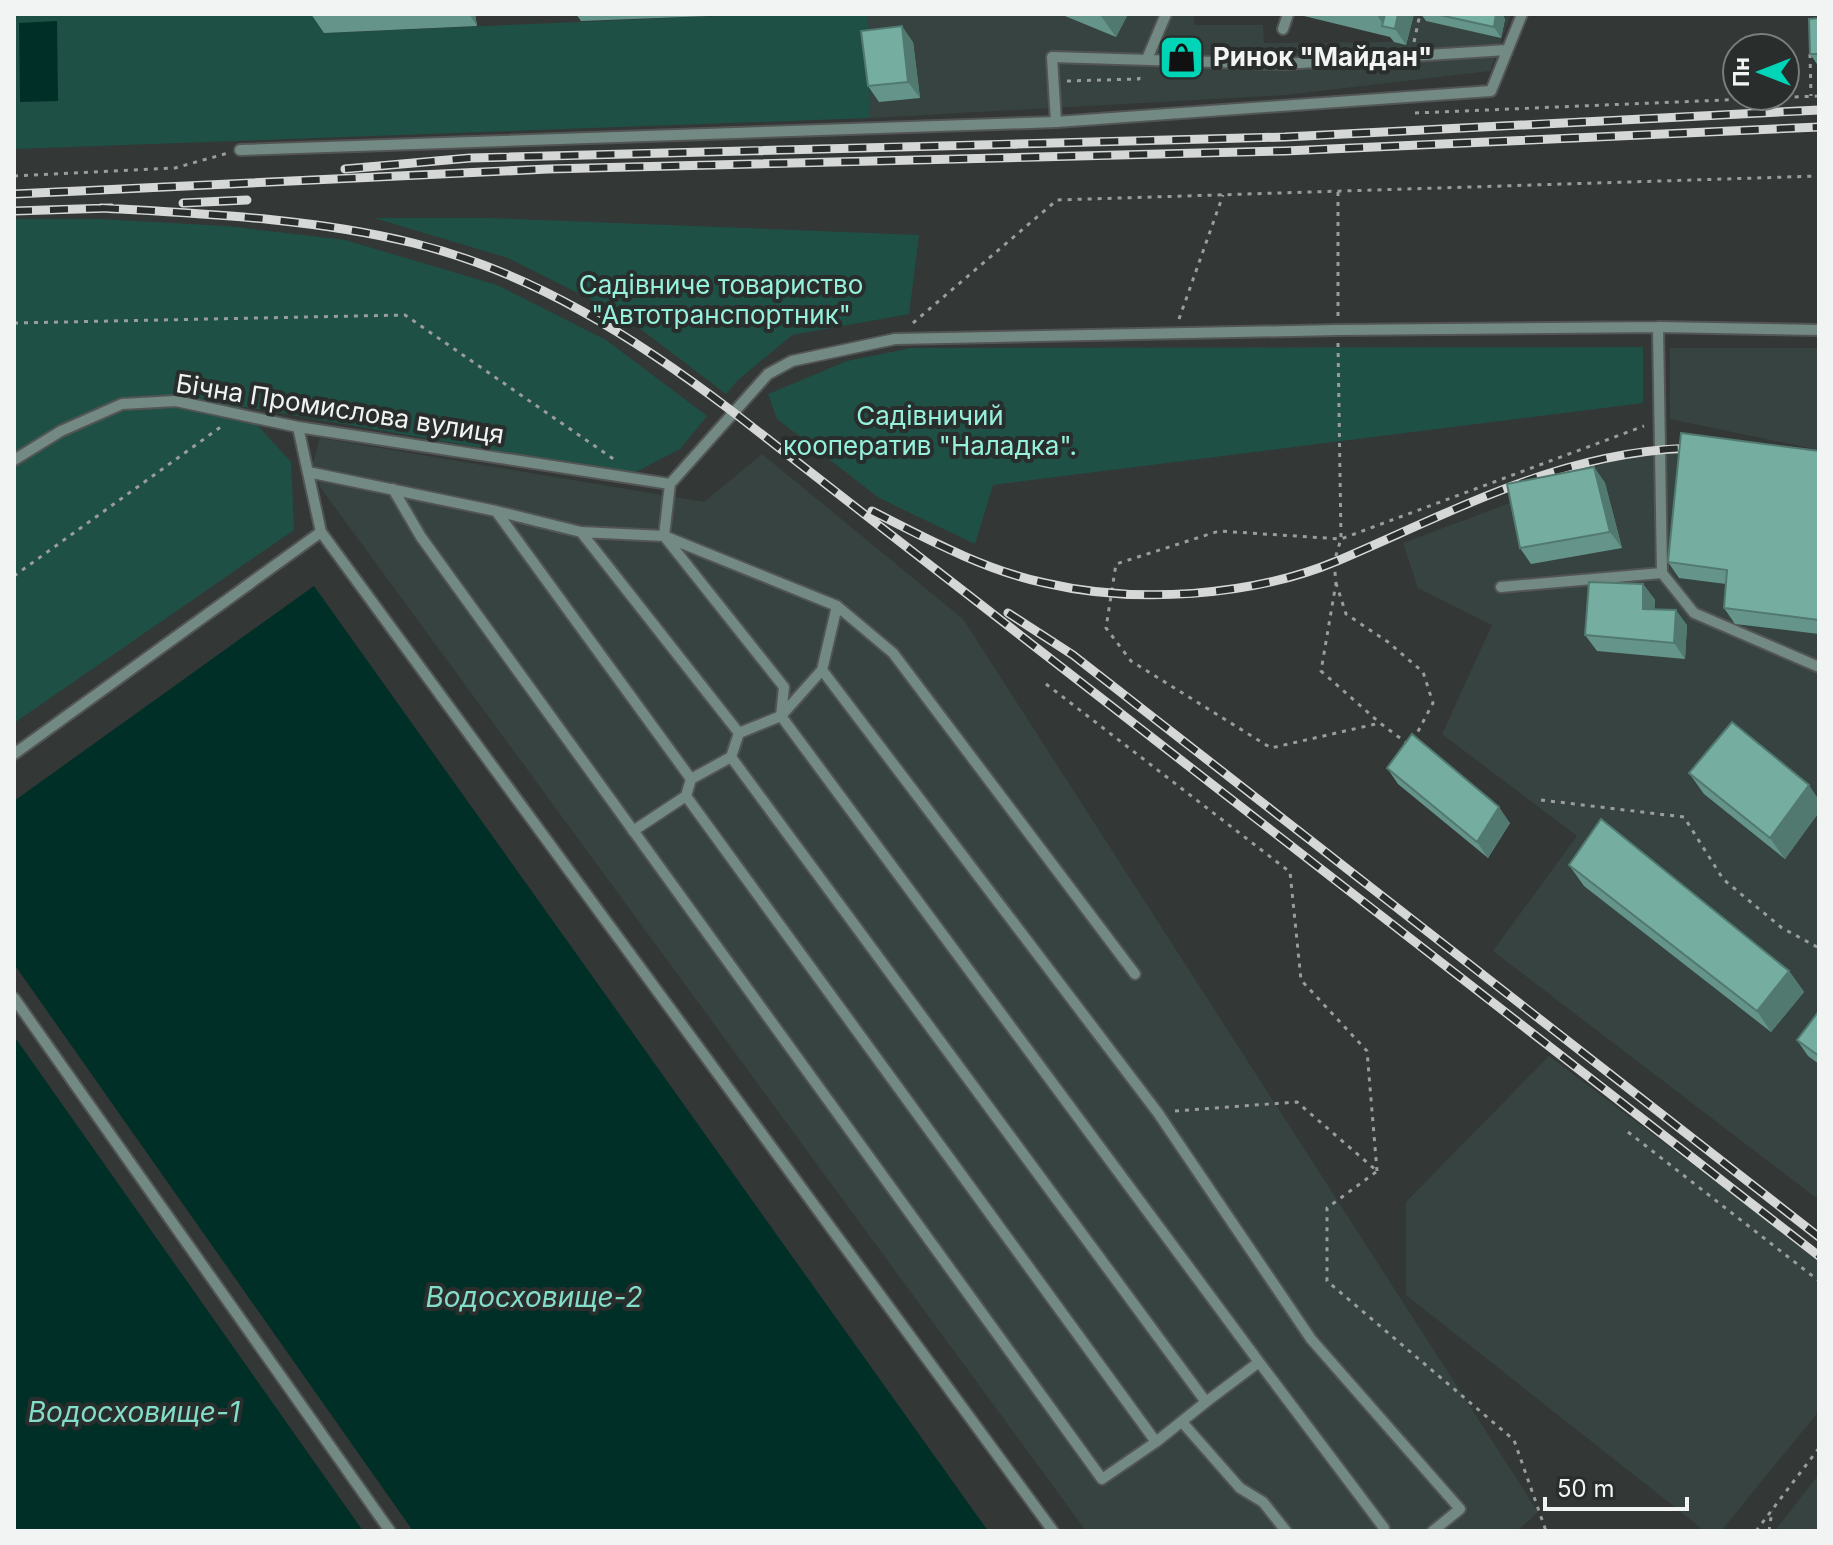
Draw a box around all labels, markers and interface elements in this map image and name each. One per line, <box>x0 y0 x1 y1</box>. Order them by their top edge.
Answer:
north arrow <box>1721 32 1801 112</box>
shop icon: Ринок "Майдан" <box>1158 33 1206 81</box>
place label: Ринок "Майдан" <box>1213 41 1432 72</box>
text: Пн <box>1728 57 1754 87</box>
park label: Садівниче товариство "Автотранспортник" <box>579 269 863 330</box>
street label: Бічна Промислова вулиця <box>174 367 506 450</box>
park label: Садівничий кооператив "Наладка". <box>783 400 1077 461</box>
water label: Водосховище-2 <box>425 1280 643 1314</box>
water label: Водосховище-1 <box>28 1395 241 1429</box>
scale bar <box>1545 1461 1687 1511</box>
text: 50 m <box>1557 1474 1615 1503</box>

